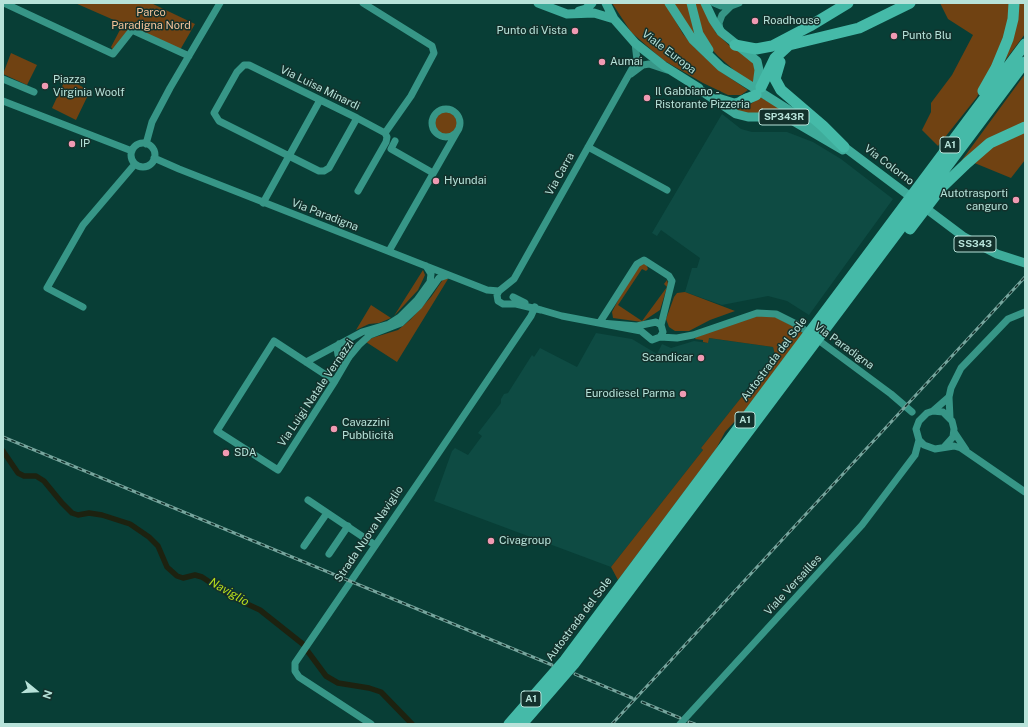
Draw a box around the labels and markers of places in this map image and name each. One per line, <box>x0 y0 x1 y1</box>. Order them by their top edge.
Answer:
place label: Roadhouse <box>763 14 820 28</box>
marker: Roadhouse <box>750 16 760 26</box>
place label: Punto di Vista <box>497 24 567 38</box>
marker: Punto di Vista <box>570 26 580 36</box>
place label: Punto Blu <box>902 29 951 43</box>
marker: Punto Blu <box>889 31 899 41</box>
place label: Aumai <box>610 55 642 69</box>
marker: Aumai <box>597 57 607 67</box>
place label: Piazza Virginia Woolf <box>53 73 125 99</box>
marker: Piazza Virginia Woolf <box>40 81 50 91</box>
place label: Il Gabbiano - Ristorante Pizzeria <box>655 85 750 111</box>
marker: Il Gabbiano - Ristorante Pizzeria <box>642 93 652 103</box>
place label: IP <box>80 137 90 151</box>
marker: IP <box>67 139 77 149</box>
place label: Hyundai <box>444 174 486 188</box>
marker: Hyundai <box>431 176 441 186</box>
place label: Autotrasporti canguro <box>940 187 1008 213</box>
marker: Autotrasporti canguro <box>1011 195 1021 205</box>
place label: Scandicar <box>642 351 693 365</box>
marker: Scandicar <box>696 353 706 363</box>
place label: Eurodiesel Parma <box>585 387 675 401</box>
marker: Eurodiesel Parma <box>678 389 688 399</box>
place label: Cavazzini Pubblicità <box>342 416 394 442</box>
marker: Cavazzini Pubblicità <box>329 424 339 434</box>
place label: SDA <box>234 446 256 460</box>
marker: SDA <box>221 448 231 458</box>
place label: Civagroup <box>499 534 551 548</box>
marker: Civagroup <box>486 536 496 546</box>

